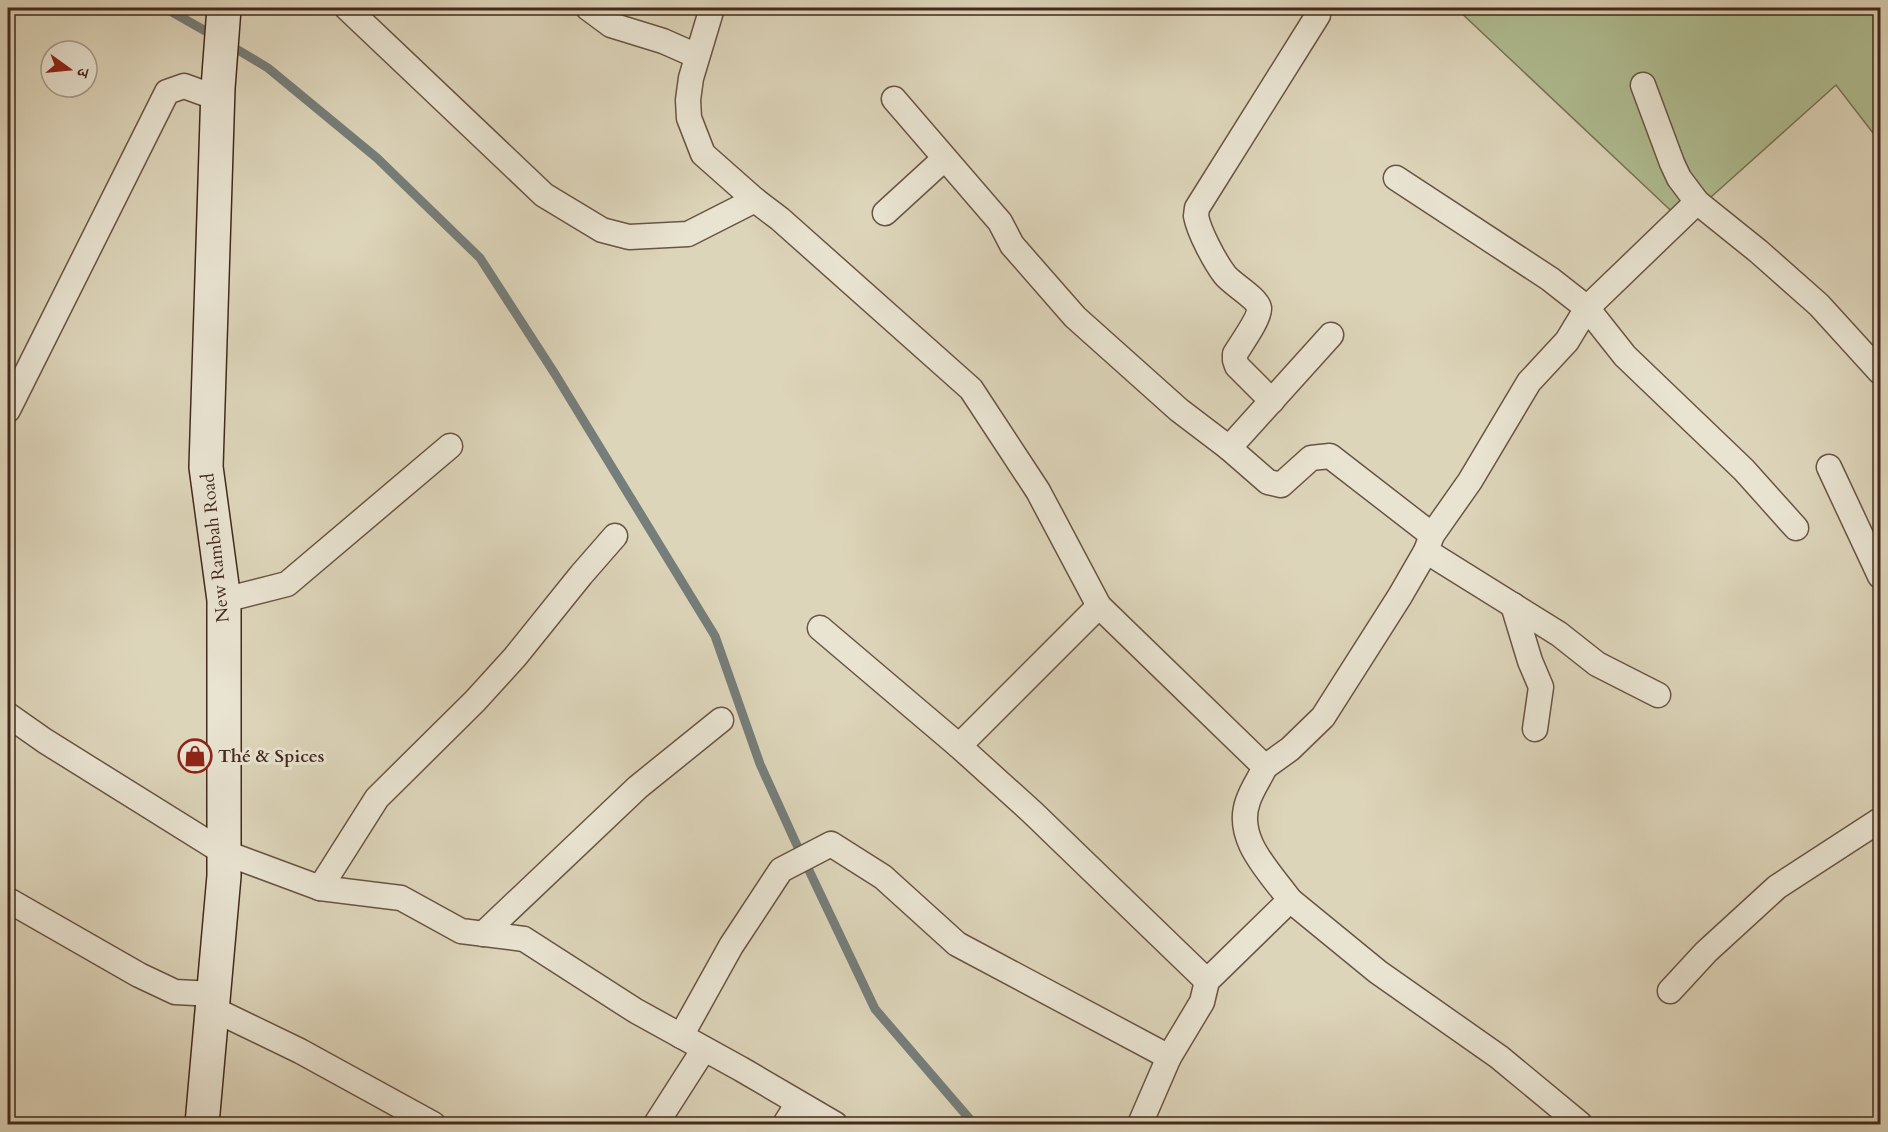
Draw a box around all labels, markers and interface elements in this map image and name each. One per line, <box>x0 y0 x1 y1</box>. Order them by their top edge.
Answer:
north arrow <box>39 39 99 99</box>
text: उ <box>70 65 94 81</box>
street label: New Rambah Road <box>195 472 236 624</box>
shop icon: Thé & Spices <box>177 738 213 774</box>
place label: Thé & Spices <box>218 744 324 769</box>

